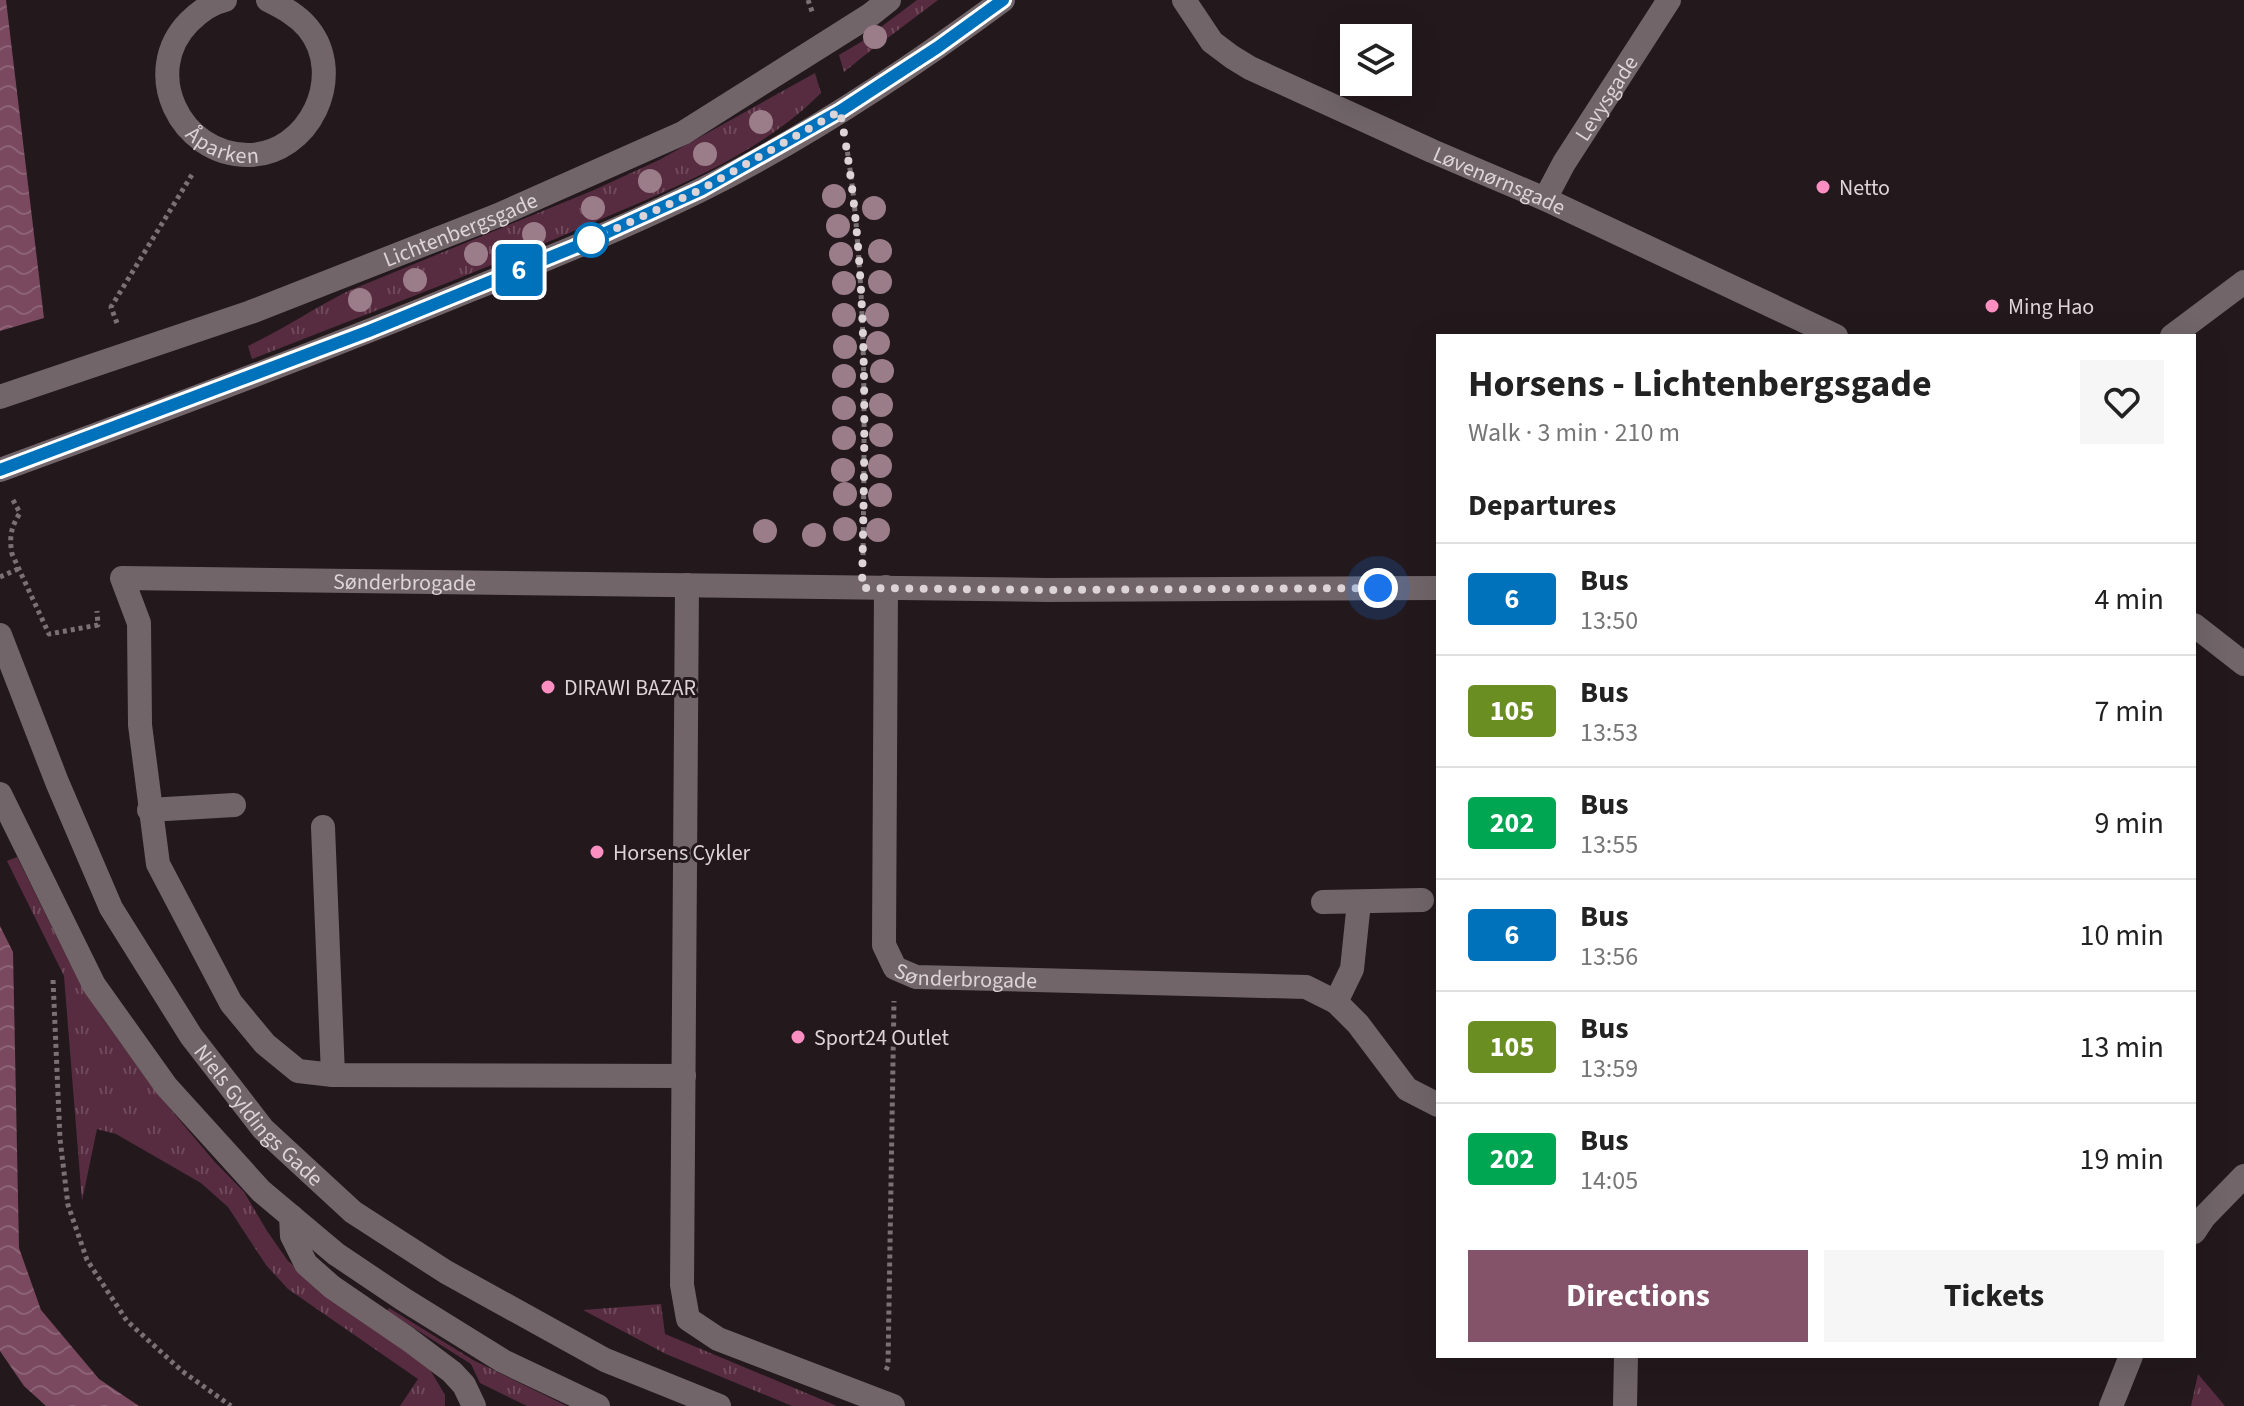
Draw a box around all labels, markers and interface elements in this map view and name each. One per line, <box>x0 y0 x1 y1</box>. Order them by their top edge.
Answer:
map controls <box>1340 24 1412 96</box>
button: layers <box>1340 24 1412 96</box>
street label: Levysgade <box>1567 49 1646 148</box>
street label: Åparken <box>178 119 260 172</box>
street label: Løvenørnsgade <box>1428 138 1571 223</box>
place label: Netto <box>1839 172 1890 204</box>
marker: Netto <box>1814 178 1832 196</box>
street label: Lichtenbergsgade <box>379 184 543 276</box>
unlabelled marker <box>574 223 608 257</box>
line badge: 6 <box>493 244 545 296</box>
text: 6 <box>512 250 526 290</box>
place label: Ming Hao <box>2008 291 2094 323</box>
marker: Ming Hao <box>1983 297 2001 315</box>
text: Horsens - Lichtenbergsgade <box>1468 357 1932 411</box>
button: heart <box>2080 360 2164 444</box>
text: Walk · 3 min · 210 m <box>1468 414 1680 451</box>
text: Departures <box>1468 484 1616 527</box>
text: Bus <box>1580 559 1628 602</box>
street label: Sønderbrogade <box>333 566 476 600</box>
your location <box>1358 568 1398 608</box>
text: 4 min <box>2094 578 2164 621</box>
text: 6 <box>1505 579 1519 619</box>
text: 13:50 <box>1580 602 1638 639</box>
text: Bus <box>1580 671 1628 714</box>
place label: DIRAWI BAZAR <box>564 672 696 704</box>
marker: DIRAWI BAZAR <box>539 678 557 696</box>
text: 7 min <box>2094 690 2164 733</box>
text: 105 <box>1490 691 1534 731</box>
text: 13:53 <box>1580 714 1638 751</box>
text: Bus <box>1580 783 1628 826</box>
text: 9 min <box>2094 802 2164 845</box>
text: 202 <box>1490 803 1534 843</box>
text: 13:55 <box>1580 826 1638 863</box>
place label: Horsens Cykler <box>613 837 751 869</box>
marker: Horsens Cykler <box>588 843 606 861</box>
text: Bus <box>1580 895 1628 938</box>
text: 10 min <box>2080 914 2164 957</box>
text: 6 <box>1505 915 1519 955</box>
text: 13:56 <box>1580 938 1638 975</box>
street label: Sønderbrogade <box>889 955 1038 997</box>
text: Bus <box>1580 1007 1628 1050</box>
place label: Sport24 Outlet <box>814 1022 950 1054</box>
text: 13 min <box>2080 1026 2164 1069</box>
text: 105 <box>1490 1027 1534 1067</box>
marker: Sport24 Outlet <box>789 1028 807 1046</box>
street label: Niels Gyldings Gade <box>186 1038 330 1194</box>
text: 13:59 <box>1580 1050 1638 1087</box>
text: Bus <box>1580 1119 1628 1162</box>
text: 19 min <box>2080 1138 2164 1181</box>
text: 202 <box>1490 1139 1534 1179</box>
text: 14:05 <box>1580 1162 1638 1199</box>
button: Directions <box>1468 1250 1808 1342</box>
button: Tickets <box>1824 1250 2164 1342</box>

